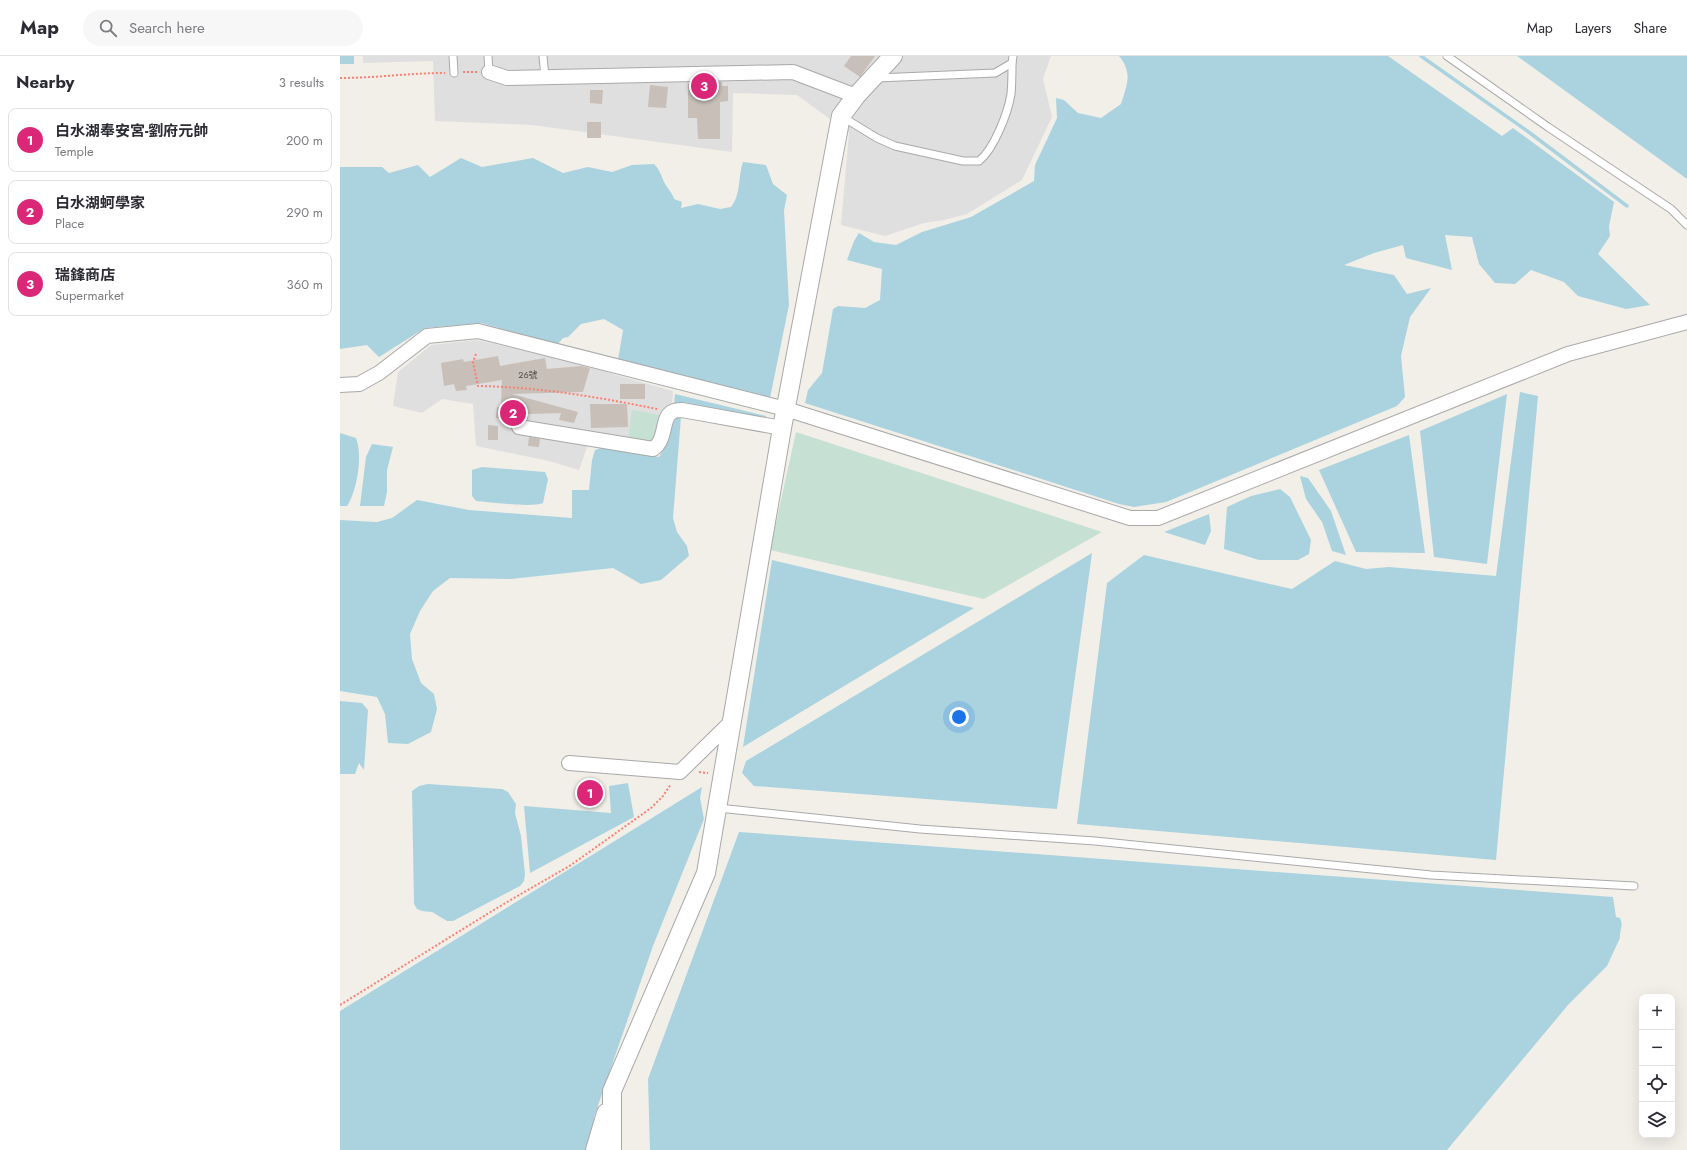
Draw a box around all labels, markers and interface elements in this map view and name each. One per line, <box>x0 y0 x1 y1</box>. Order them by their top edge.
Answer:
search box <box>83 10 363 46</box>
text: Map <box>20 14 59 41</box>
icon: search <box>97 17 119 39</box>
text: Search here <box>129 17 205 39</box>
text: Map <box>1527 18 1553 38</box>
text: Layers <box>1575 18 1611 38</box>
text: Share <box>1633 18 1667 38</box>
text: Nearby <box>16 70 74 94</box>
pin: 3 <box>691 71 717 101</box>
text: 3 results <box>279 73 324 92</box>
text: 白水湖奉安宮-劉府元帥 <box>55 120 208 142</box>
text: 1 <box>27 131 33 150</box>
text: 200 m <box>286 131 323 150</box>
text: Temple <box>55 142 94 161</box>
text: 白水湖蚵學家 <box>55 192 145 214</box>
text: 2 <box>26 203 34 222</box>
text: 290 m <box>286 203 323 222</box>
text: Place <box>55 214 84 233</box>
text: 瑞鋒商店 <box>55 264 115 286</box>
text: 3 <box>26 275 34 294</box>
text: 360 m <box>287 275 323 294</box>
text: Supermarket <box>55 286 124 305</box>
house number: 26號 <box>518 368 538 381</box>
pin: 2 <box>500 398 526 428</box>
your location <box>949 707 969 727</box>
pin: 1 <box>577 778 603 808</box>
map controls <box>1639 994 1675 1138</box>
button: + <box>1639 994 1675 1030</box>
button: − <box>1639 1030 1675 1066</box>
button: locate <box>1639 1066 1675 1102</box>
button: layers <box>1639 1102 1675 1138</box>

